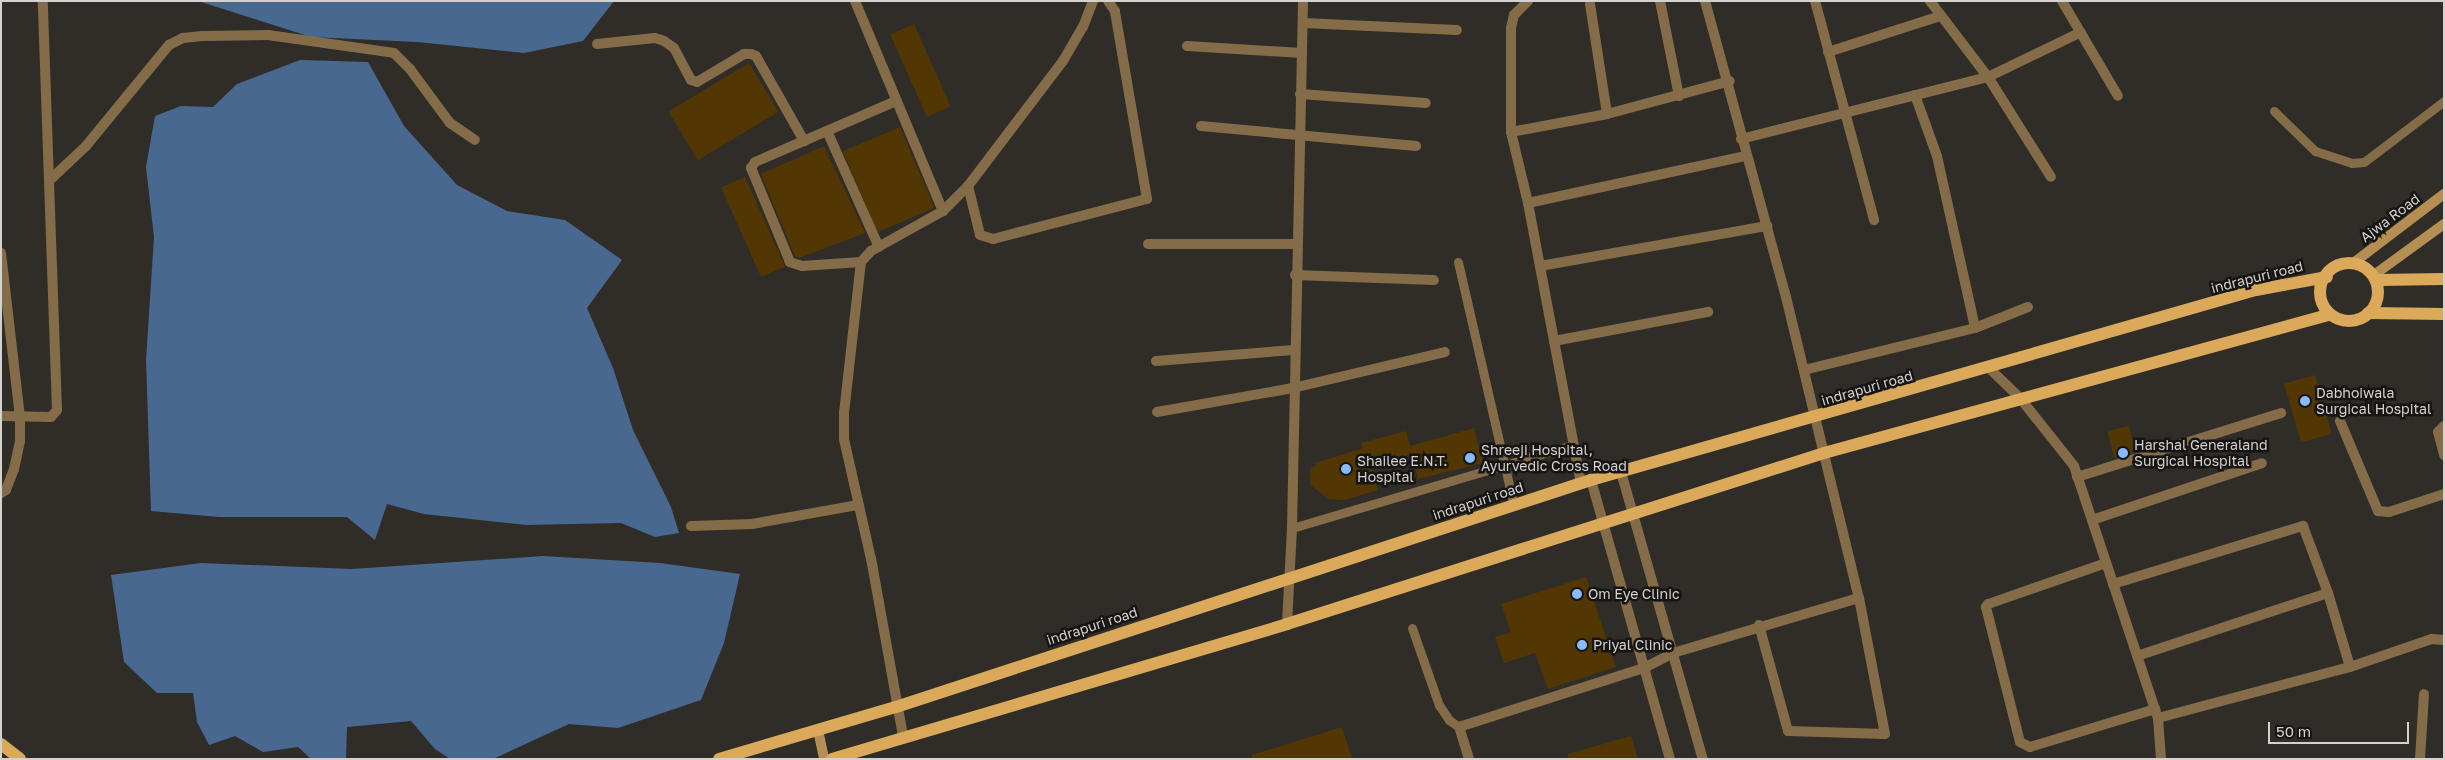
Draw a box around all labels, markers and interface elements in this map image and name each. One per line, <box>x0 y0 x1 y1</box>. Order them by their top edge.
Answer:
street label: Ajwa Road <box>2357 190 2423 246</box>
street label: indrapuri road <box>2209 257 2305 297</box>
street label: indrapuri road <box>1819 367 1915 409</box>
place label: Dabhoiwala Surgical Hospital <box>2316 385 2431 418</box>
marker: Dabhoiwala Surgical Hospital <box>2298 394 2312 408</box>
place label: Harshal Generaland Surgical Hospital <box>2134 437 2267 470</box>
place label: Shreeji Hospital, Ayurvedic Cross Road <box>1481 442 1627 474</box>
marker: Harshal Generaland Surgical Hospital <box>2116 446 2130 460</box>
marker: Shreeji Hospital, Ayurvedic Cross Road <box>1463 451 1477 465</box>
place label: Shailee E.N.T. Hospital <box>1357 453 1447 486</box>
marker: Shailee E.N.T. Hospital <box>1339 462 1353 476</box>
street label: indrapuri road <box>1431 478 1525 524</box>
place label: Om Eye Clinic <box>1588 586 1680 602</box>
marker: Om Eye Clinic <box>1570 587 1584 601</box>
street label: indrapuri road <box>1045 603 1139 649</box>
place label: Priyal Clinic <box>1593 637 1672 653</box>
marker: Priyal Clinic <box>1575 638 1589 652</box>
scale bar <box>2270 712 2411 744</box>
text: 50 m <box>2276 722 2311 740</box>

